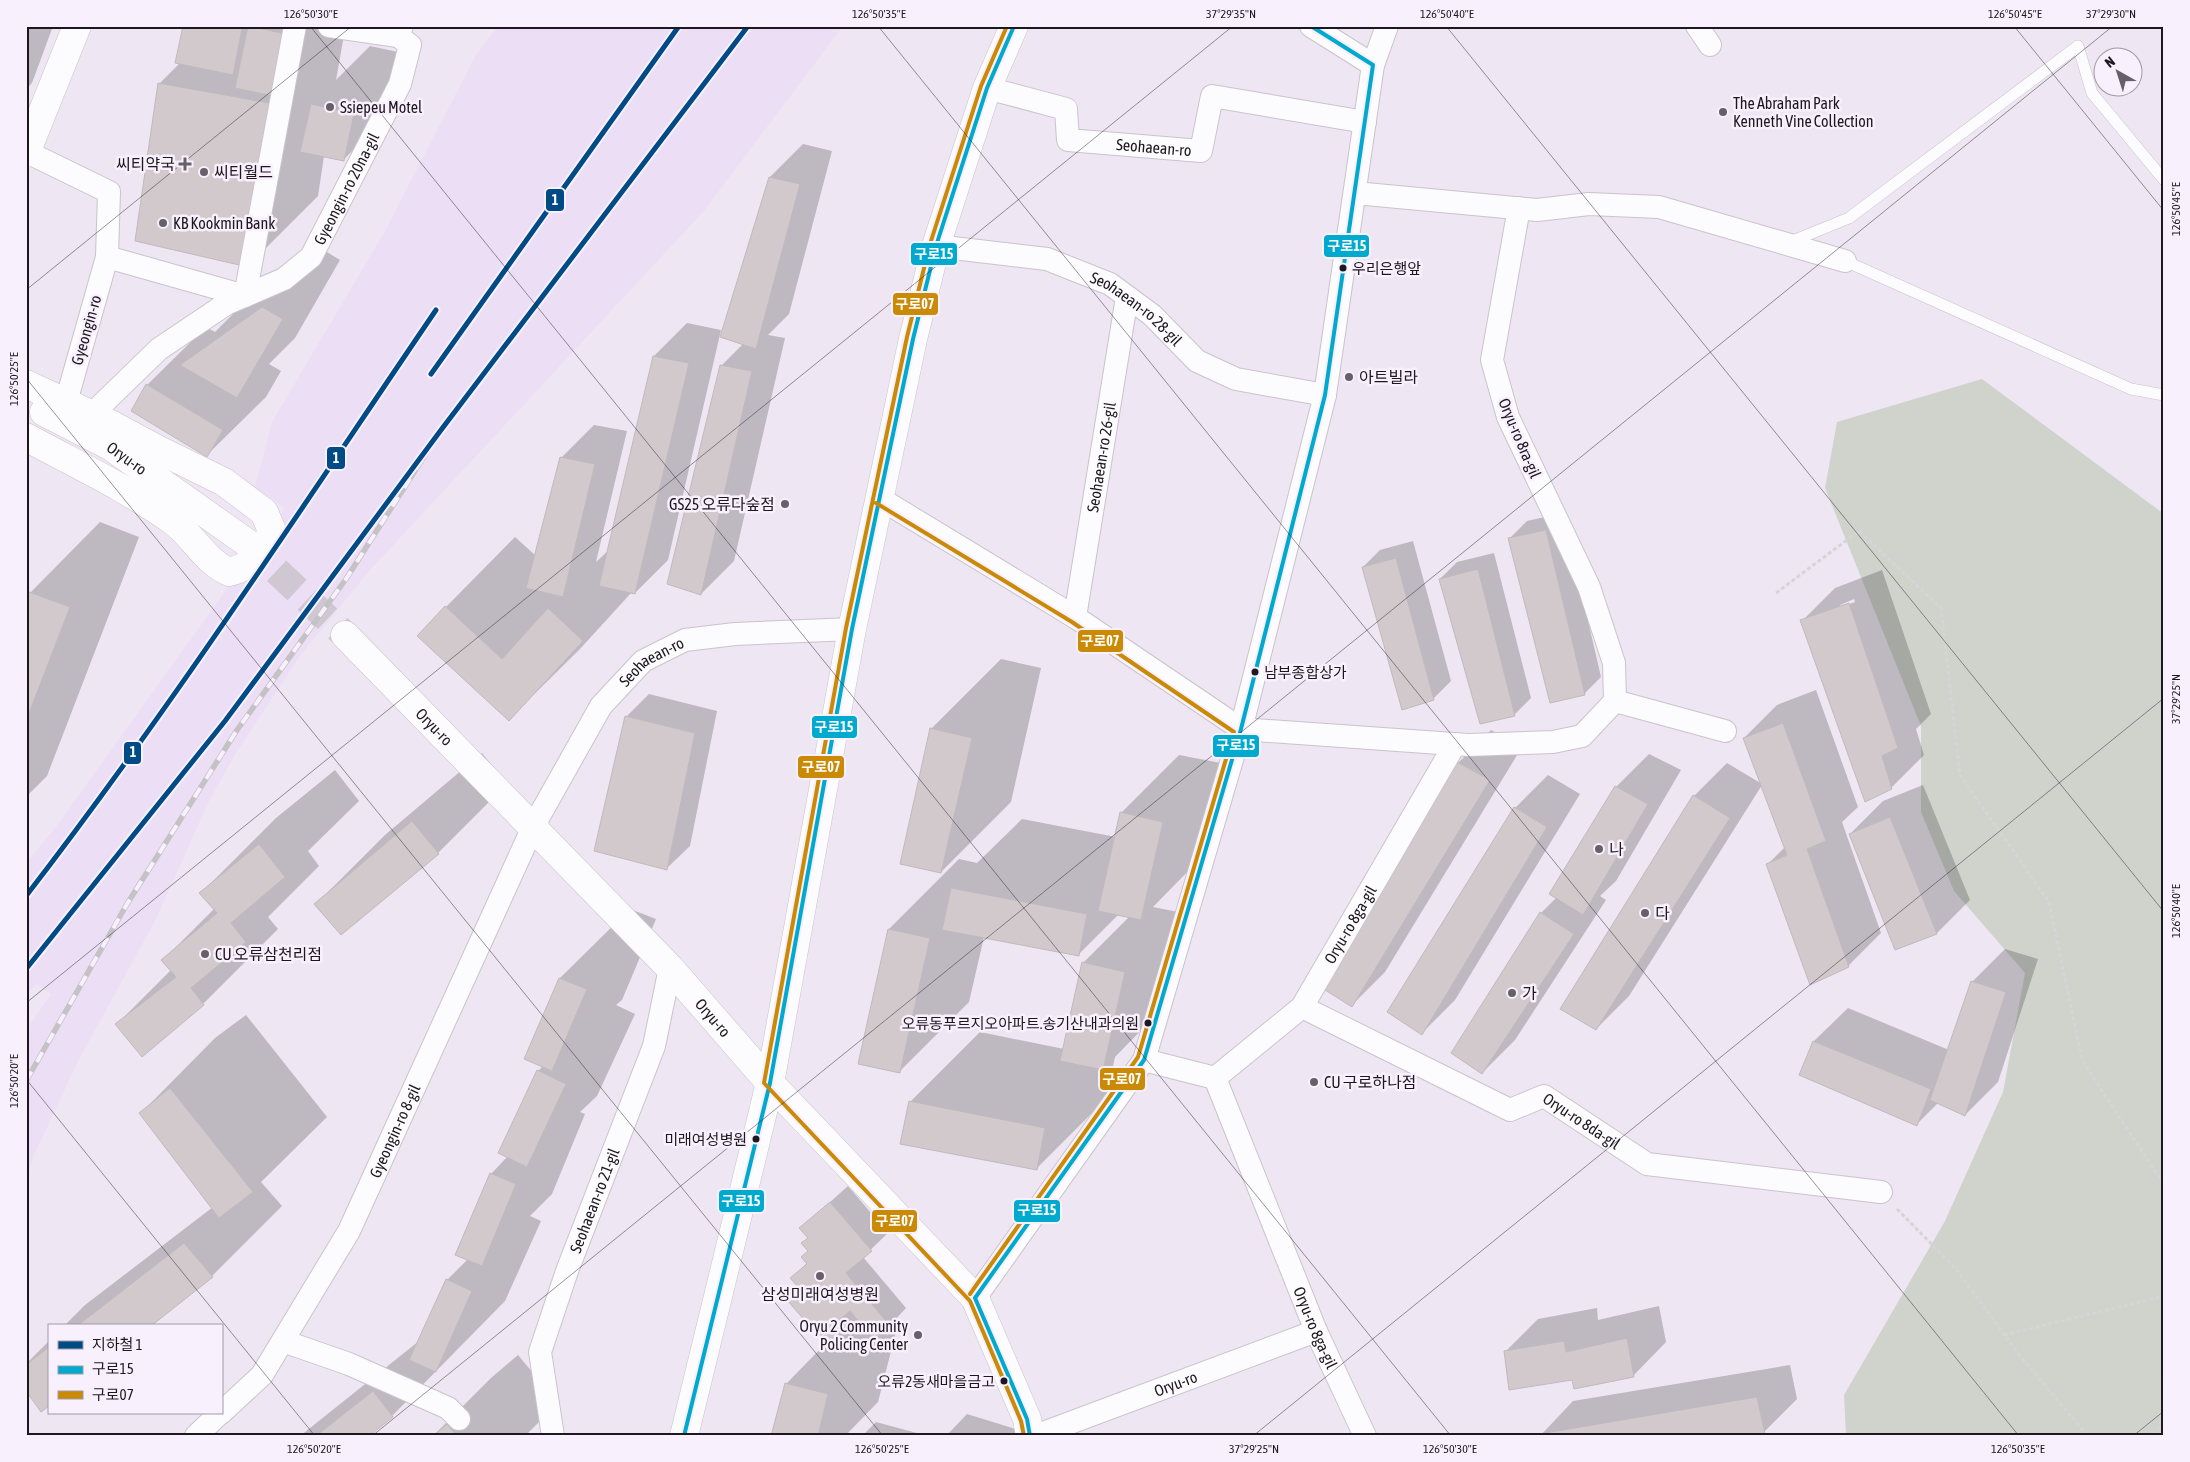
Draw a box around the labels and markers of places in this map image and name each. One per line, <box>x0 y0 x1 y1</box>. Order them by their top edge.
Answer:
place label: The Abraham Park Kenneth Vine Collection <box>1733 94 1874 130</box>
place label: Ssiepeu Motel <box>340 98 423 117</box>
marker: Ssiepeu Motel <box>324 101 336 113</box>
marker: The Abraham Park Kenneth Vine Collection <box>1717 106 1729 118</box>
place label: 씨티약국 <box>116 155 175 173</box>
marker: 씨티약국 <box>179 158 191 170</box>
place label: 씨티월드 <box>214 163 273 181</box>
marker: 씨티월드 <box>198 166 210 178</box>
place label: KB Kookmin Bank <box>173 214 275 232</box>
marker: KB Kookmin Bank <box>157 217 169 229</box>
place label: 우리은행앞 <box>1352 260 1421 277</box>
marker: 우리은행앞 <box>1338 263 1348 273</box>
place label: 아트빌라 <box>1359 368 1418 386</box>
marker: 아트빌라 <box>1343 371 1355 383</box>
place label: GS25 오류다숲점 <box>669 495 775 513</box>
marker: GS25 오류다숲점 <box>779 498 791 510</box>
place label: 남부종합상가 <box>1264 664 1347 681</box>
marker: 남부종합상가 <box>1250 667 1260 677</box>
place label: 나 <box>1609 840 1624 858</box>
marker: 나 <box>1593 843 1605 855</box>
place label: 다 <box>1655 904 1670 922</box>
marker: 다 <box>1639 907 1651 919</box>
place label: CU 오류삼천리점 <box>215 945 322 963</box>
marker: CU 오류삼천리점 <box>199 948 211 960</box>
place label: 가 <box>1522 984 1537 1002</box>
marker: 가 <box>1506 987 1518 999</box>
place label: 오류동푸르지오아파트.송기산내과의원 <box>902 1015 1139 1032</box>
marker: 오류동푸르지오아파트.송기산내과의원 <box>1143 1018 1153 1028</box>
place label: CU 구로하나점 <box>1324 1073 1416 1091</box>
marker: CU 구로하나점 <box>1308 1076 1320 1088</box>
place label: 미래여성병원 <box>664 1131 747 1148</box>
marker: 미래여성병원 <box>751 1134 761 1144</box>
marker: 삼성미래여성병원 <box>814 1270 826 1282</box>
place label: 삼성미래여성병원 <box>761 1285 879 1303</box>
place label: Oryu 2 Community Policing Center <box>800 1317 908 1354</box>
marker: Oryu 2 Community Policing Center <box>912 1329 924 1341</box>
place label: 오류2동새마을금고 <box>878 1373 995 1390</box>
marker: 오류2동새마을금고 <box>999 1376 1009 1386</box>

